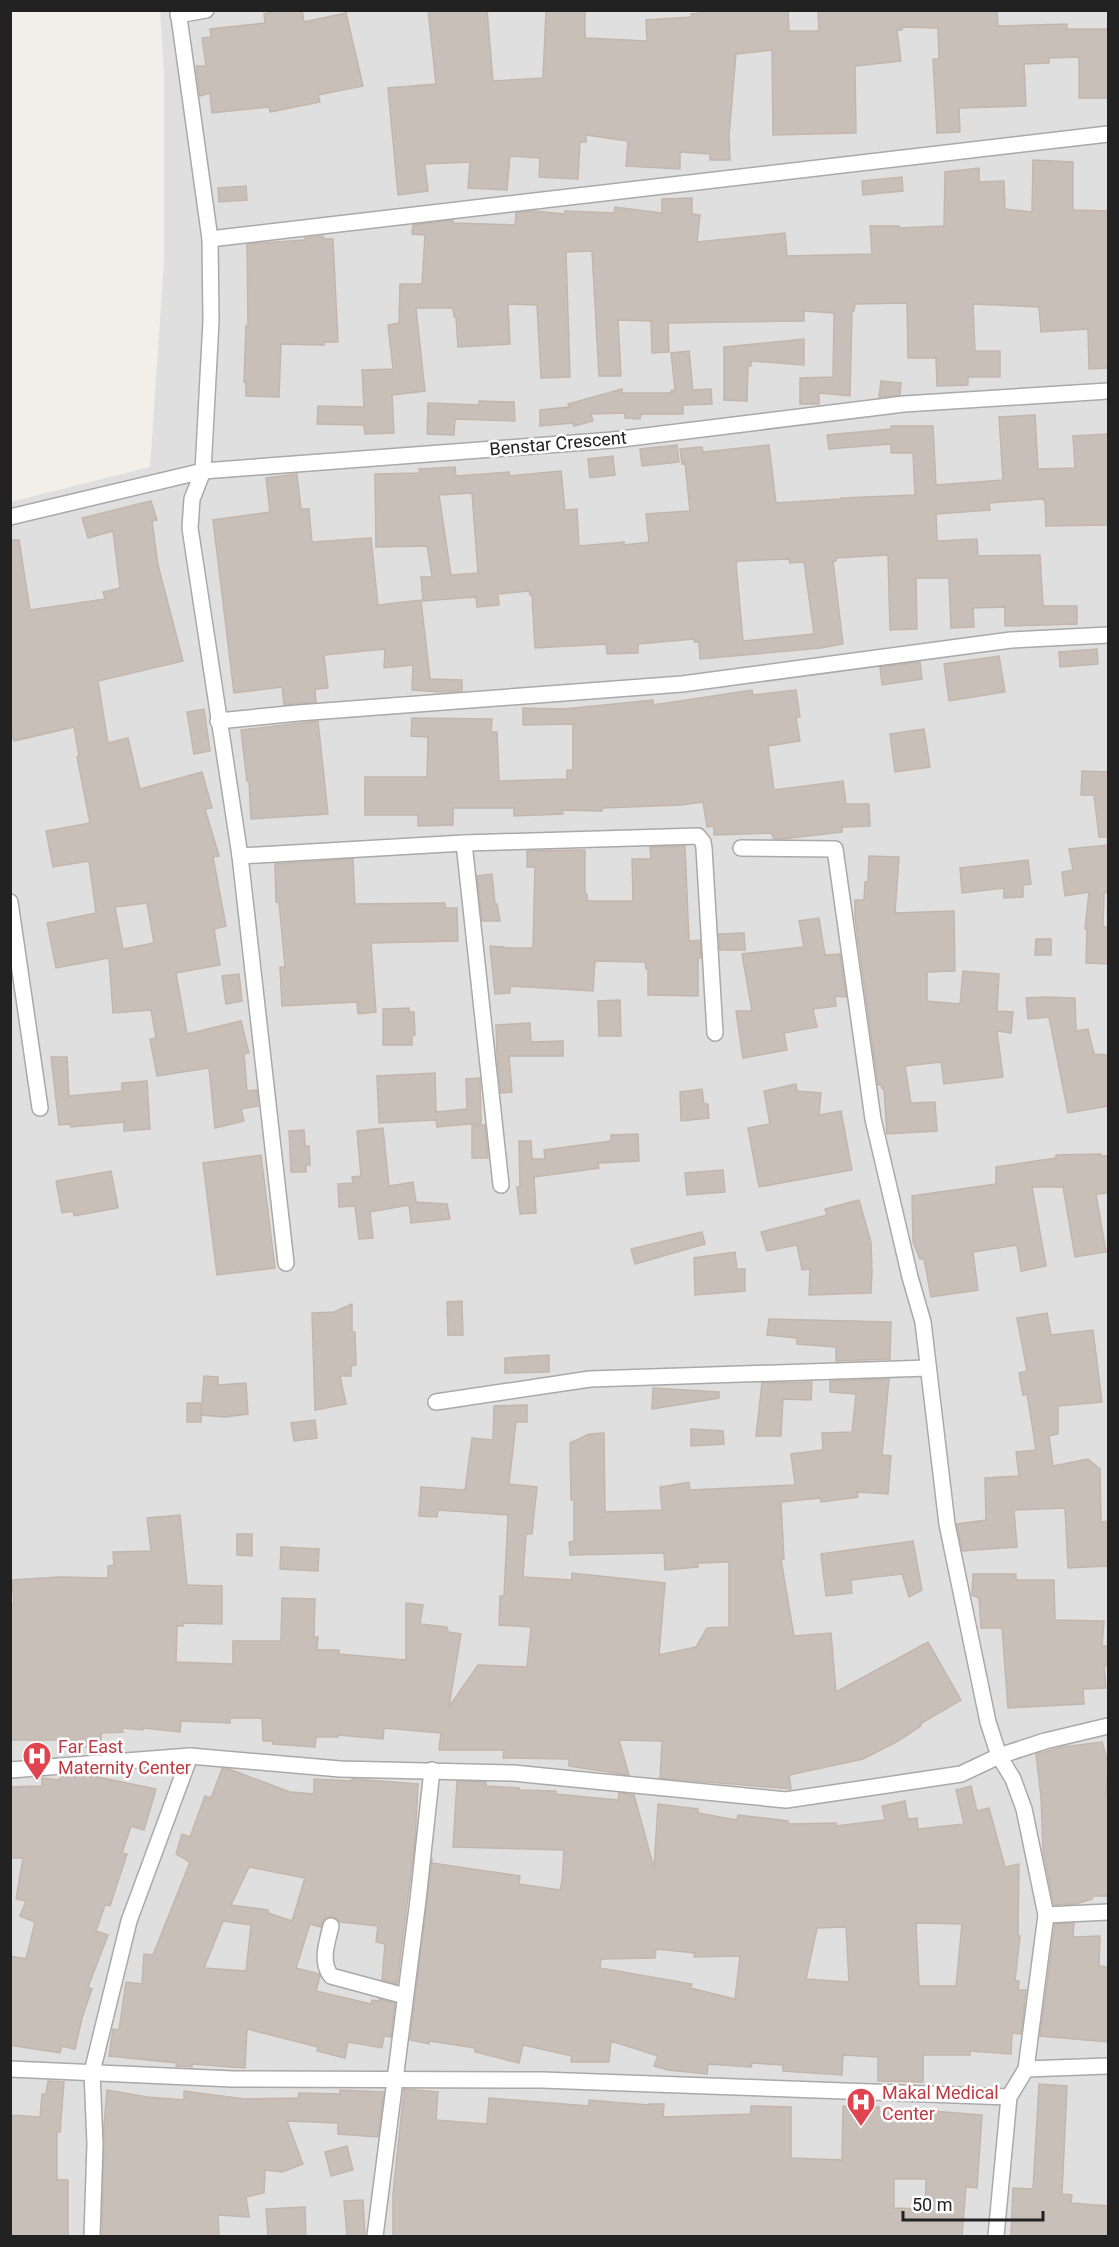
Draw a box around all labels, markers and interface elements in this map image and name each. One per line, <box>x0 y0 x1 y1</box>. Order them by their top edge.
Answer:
street label: Benstar Crescent <box>489 427 628 459</box>
place label: Far East Maternity Center <box>58 1736 191 1778</box>
hospital icon: Far East Maternity Center <box>21 1740 53 1782</box>
place label: Makal Medical Center <box>882 2082 999 2124</box>
hospital icon: Makal Medical Center <box>845 2086 877 2128</box>
scale bar <box>903 2184 1042 2222</box>
text: 50 m <box>912 2194 952 2215</box>

